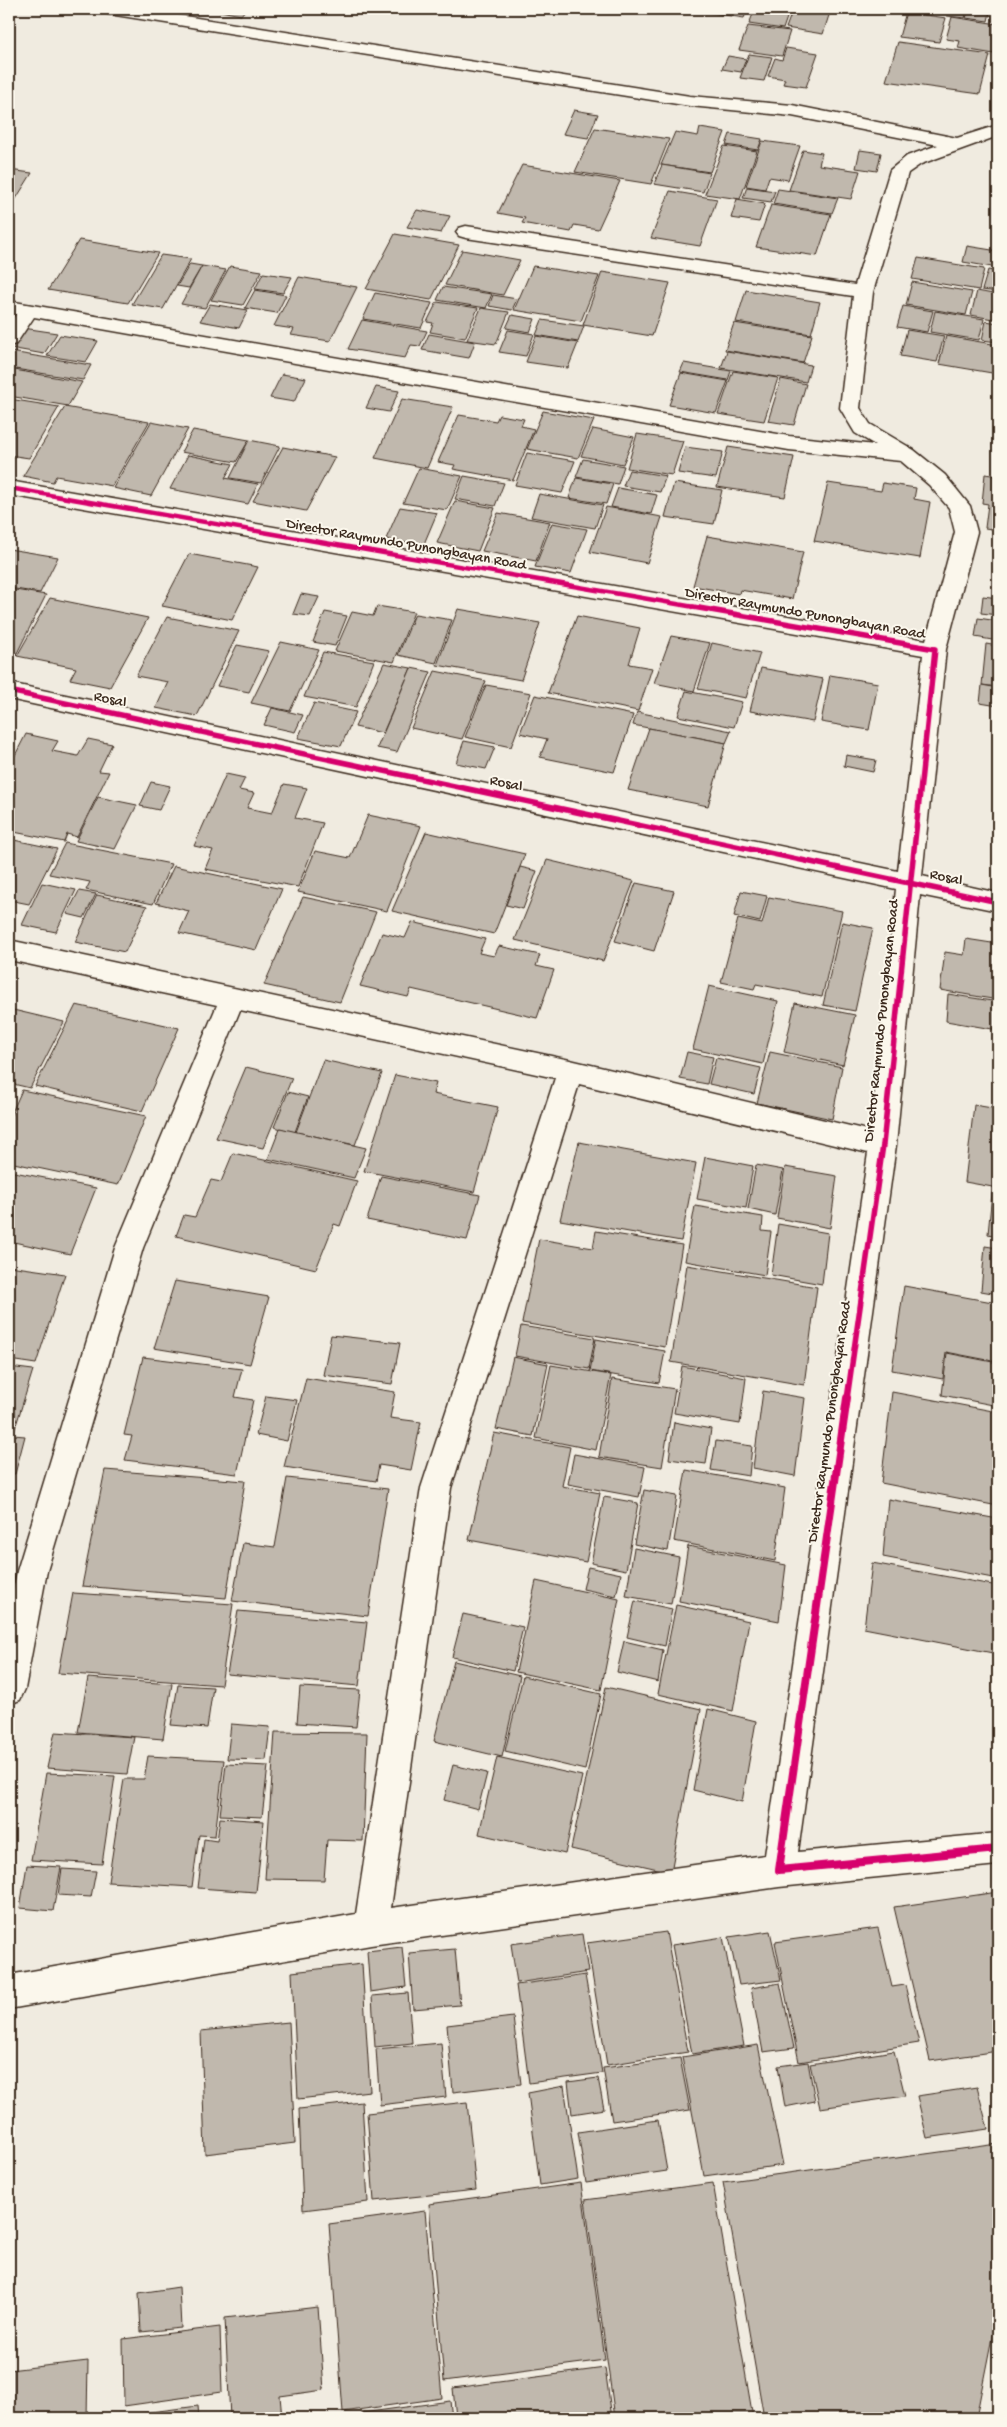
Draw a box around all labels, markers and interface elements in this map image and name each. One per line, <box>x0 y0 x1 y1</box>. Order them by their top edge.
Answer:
street label: Director Raymundo Punongbayan Road <box>283 515 529 575</box>
street label: Director Raymundo Punongbayan Road <box>682 584 928 644</box>
street label: Rosal <box>92 688 128 712</box>
street label: Rosal <box>488 772 524 796</box>
street label: Rosal <box>928 866 964 890</box>
street label: Director Raymundo Punongbayan Road <box>860 898 904 1144</box>
street label: Director Raymundo Punongbayan Road <box>804 1299 856 1545</box>

